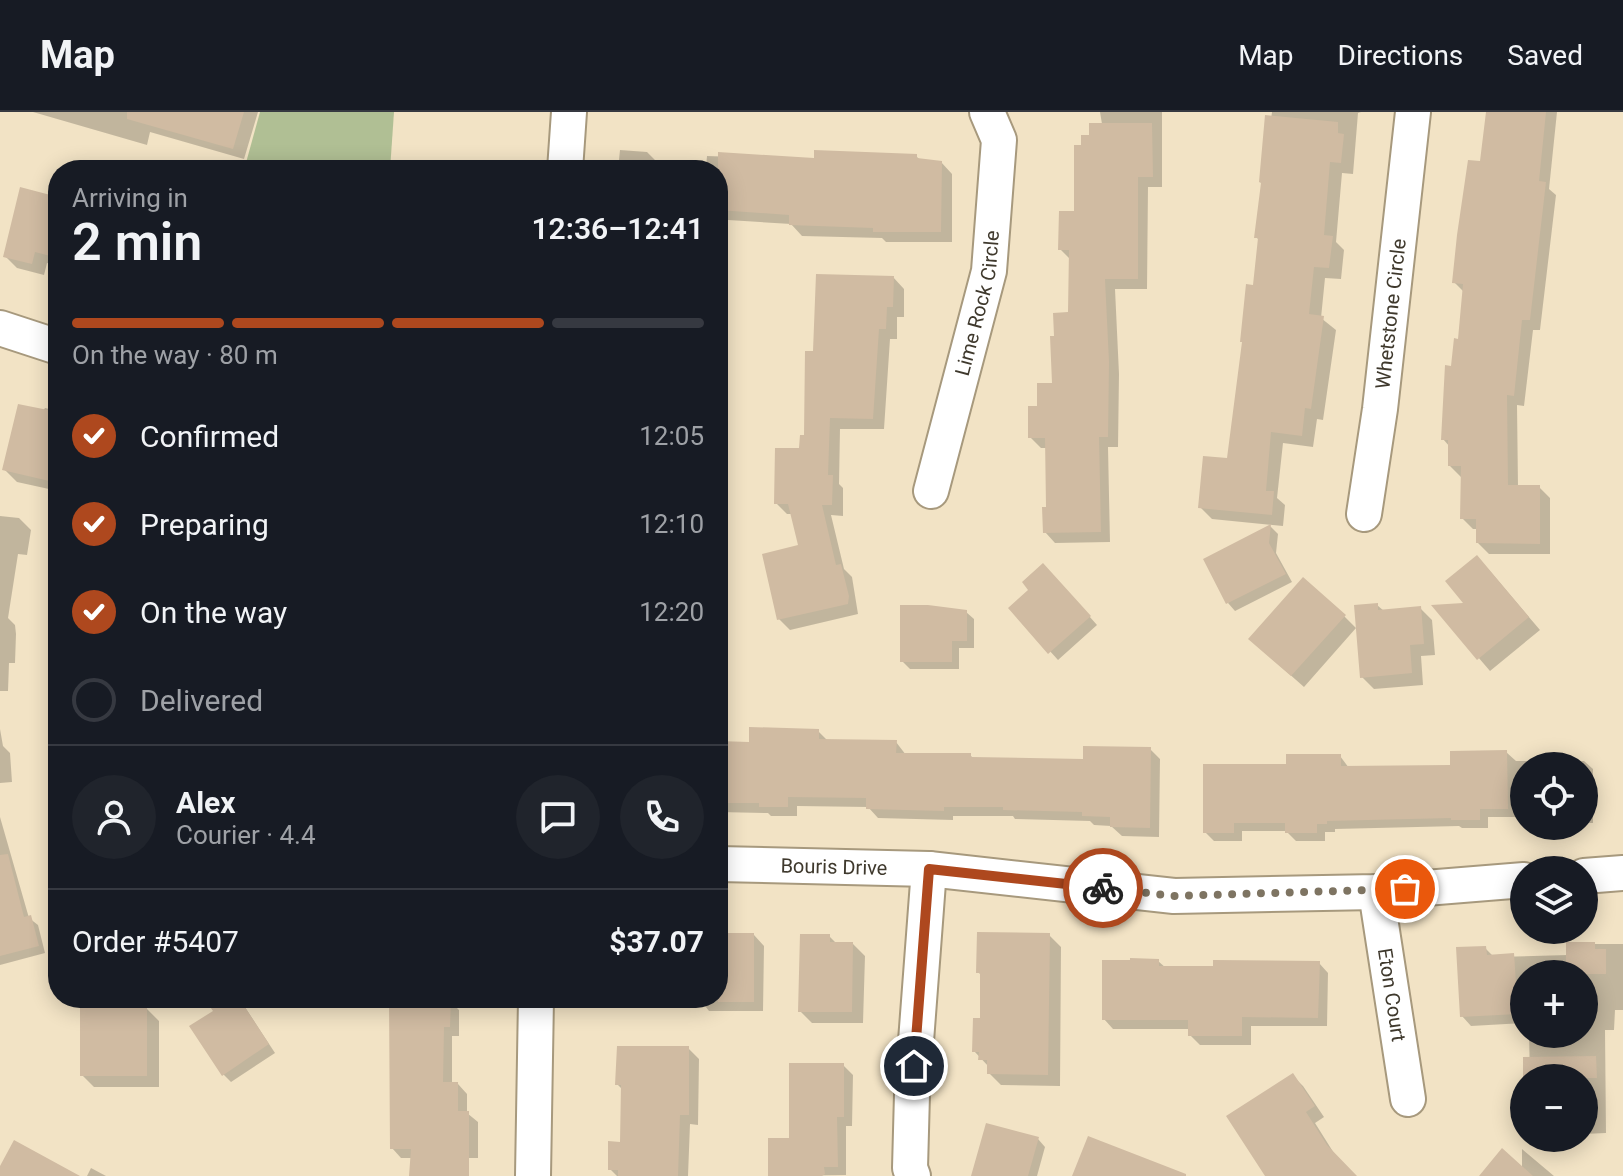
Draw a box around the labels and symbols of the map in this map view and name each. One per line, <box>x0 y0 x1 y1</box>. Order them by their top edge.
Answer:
street label: Lime Rock Circle <box>950 229 1004 378</box>
street label: Whetstone Circle <box>1370 237 1411 390</box>
courier <box>1063 848 1143 928</box>
street label: Bouris Drive <box>780 853 888 880</box>
pin <box>1371 855 1439 923</box>
street label: Eton Court <box>1373 946 1411 1043</box>
pin <box>880 1032 948 1100</box>

